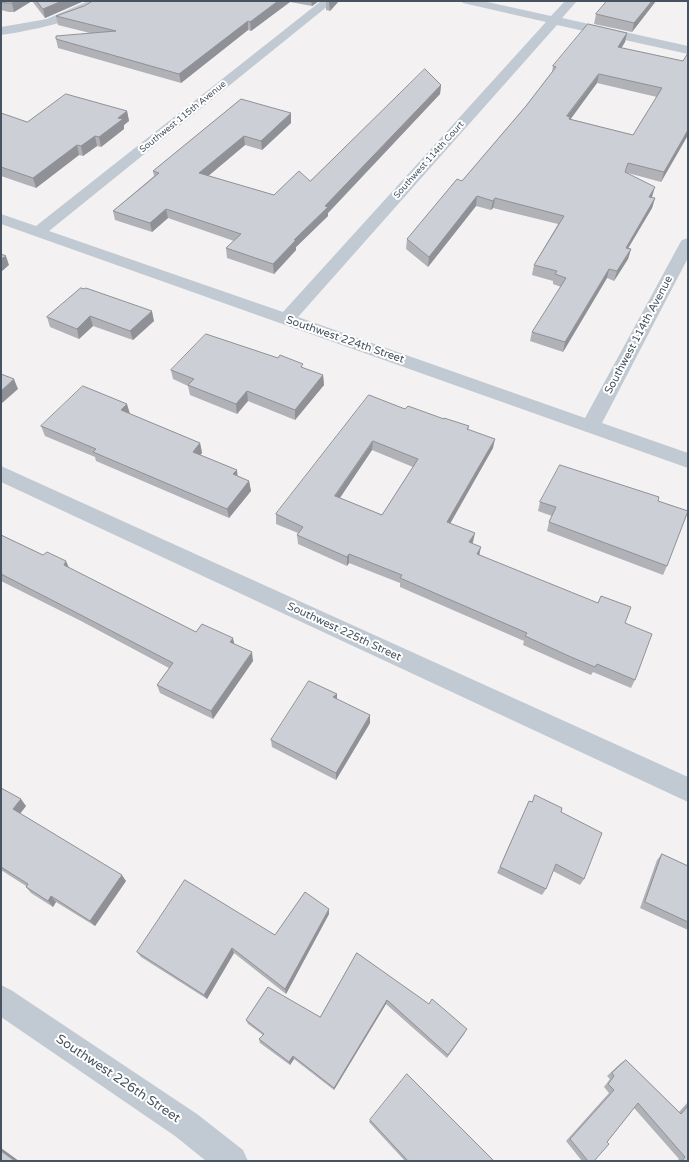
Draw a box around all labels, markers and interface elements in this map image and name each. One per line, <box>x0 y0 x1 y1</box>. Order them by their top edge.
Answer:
street label: Southwest 115th Avenue <box>138 79 228 155</box>
street label: Southwest 114th Court <box>392 119 466 201</box>
street label: Southwest 114th Avenue <box>602 274 676 396</box>
street label: Southwest 224th Street <box>284 314 406 366</box>
street label: Southwest 225th Street <box>285 600 403 664</box>
street label: Southwest 226th Street <box>53 1032 183 1126</box>

